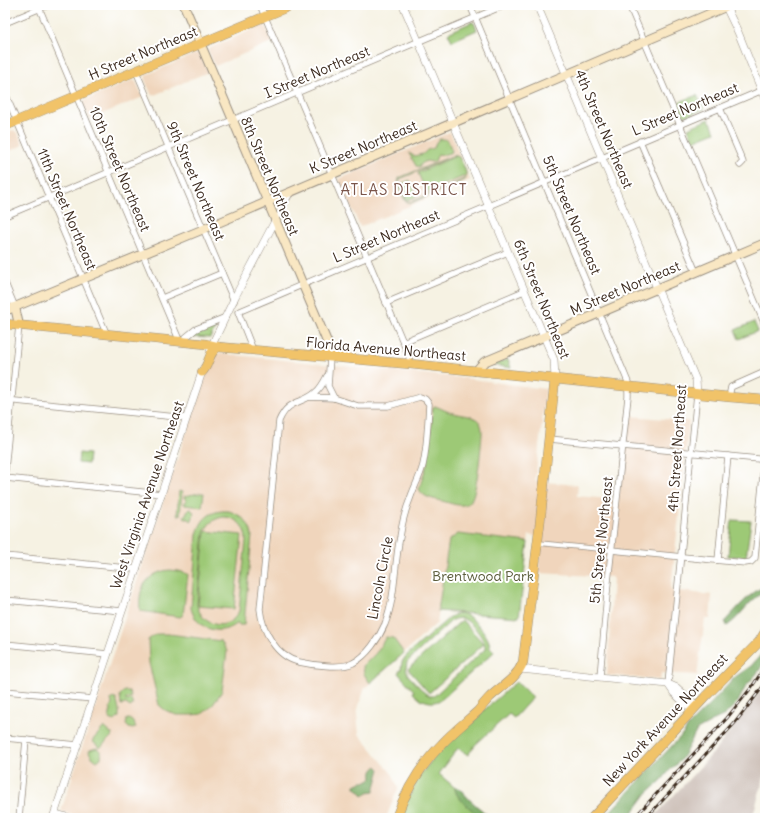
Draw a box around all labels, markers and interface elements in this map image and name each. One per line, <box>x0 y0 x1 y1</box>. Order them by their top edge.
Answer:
street label: H Street Northeast <box>86 22 200 84</box>
street label: I Street Northeast <box>262 42 373 102</box>
street label: 4th Street Northeast <box>571 67 637 191</box>
street label: L Street Northeast <box>629 78 741 140</box>
street label: 10th Street Northeast <box>86 104 155 235</box>
street label: 8th Street Northeast <box>237 114 303 238</box>
street label: K Street Northeast <box>306 116 420 178</box>
street label: 9th Street Northeast <box>163 119 229 243</box>
street label: 11th Street Northeast <box>33 145 101 273</box>
street label: 5th Street Northeast <box>539 153 605 277</box>
district label: ATLAS DISTRICT <box>340 180 468 199</box>
street label: L Street Northeast <box>330 205 442 267</box>
street label: 6th Street Northeast <box>510 237 574 362</box>
street label: M Street Northeast <box>567 257 683 319</box>
street label: Florida Avenue Northeast <box>305 333 467 365</box>
street label: 4th Street Northeast <box>664 384 690 512</box>
street label: West Virginia Avenue Northeast <box>106 398 188 592</box>
street label: 5th Street Northeast <box>585 475 617 604</box>
street label: Lincoln Circle <box>363 535 397 621</box>
park label: Brentwood Park <box>432 567 534 585</box>
street label: New York Avenue Northeast <box>599 650 731 790</box>

